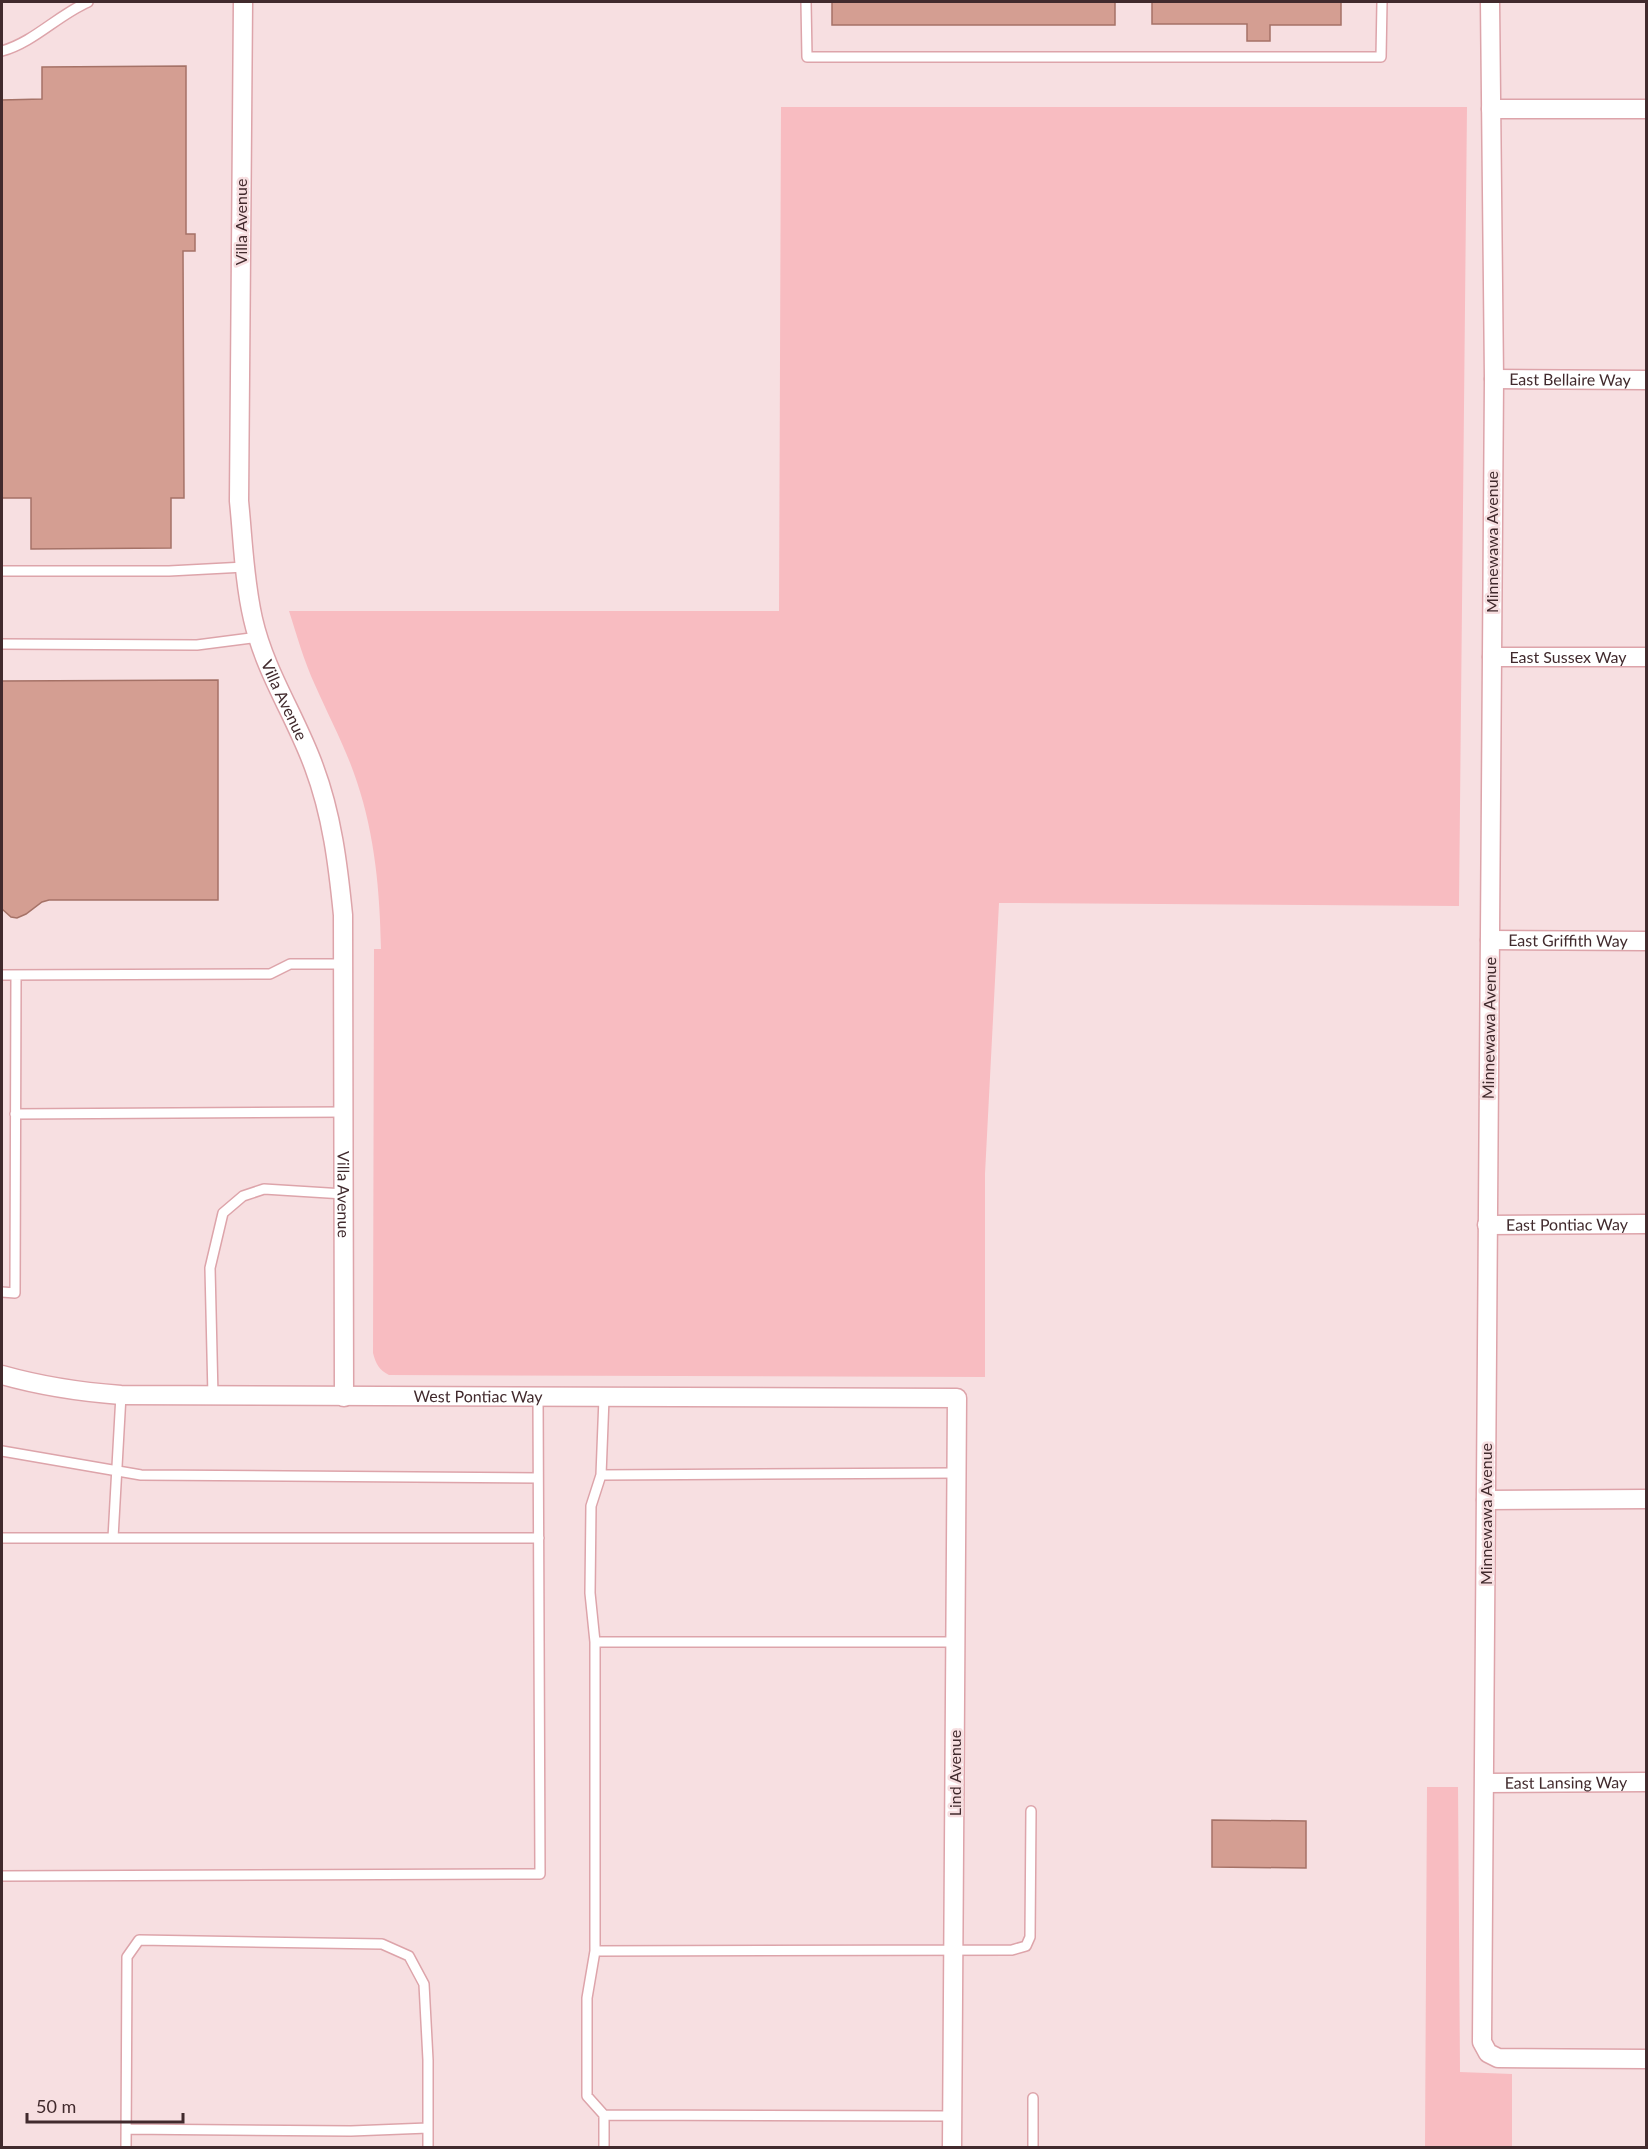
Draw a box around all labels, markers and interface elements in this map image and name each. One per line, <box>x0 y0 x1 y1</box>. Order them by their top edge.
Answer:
street label: Villa Avenue <box>231 179 250 265</box>
street label: East Bellaire Way <box>1509 369 1632 389</box>
street label: Minnewawa Avenue <box>1482 471 1501 613</box>
street label: East Sussex Way <box>1509 647 1627 666</box>
street label: Villa Avenue <box>258 657 312 743</box>
street label: East Griffith Way <box>1508 930 1629 950</box>
street label: Minnewawa Avenue <box>1478 957 1499 1099</box>
street label: Villa Avenue <box>334 1151 354 1238</box>
street label: East Pontiac Way <box>1506 1214 1629 1234</box>
street label: West Pontiac Way <box>414 1386 543 1406</box>
street label: Minnewawa Avenue <box>1476 1443 1495 1585</box>
street label: Lind Avenue <box>945 1730 964 1816</box>
street label: East Lansing Way <box>1505 1772 1628 1792</box>
scale bar <box>27 2086 183 2124</box>
text: 50 m <box>36 2095 76 2117</box>

